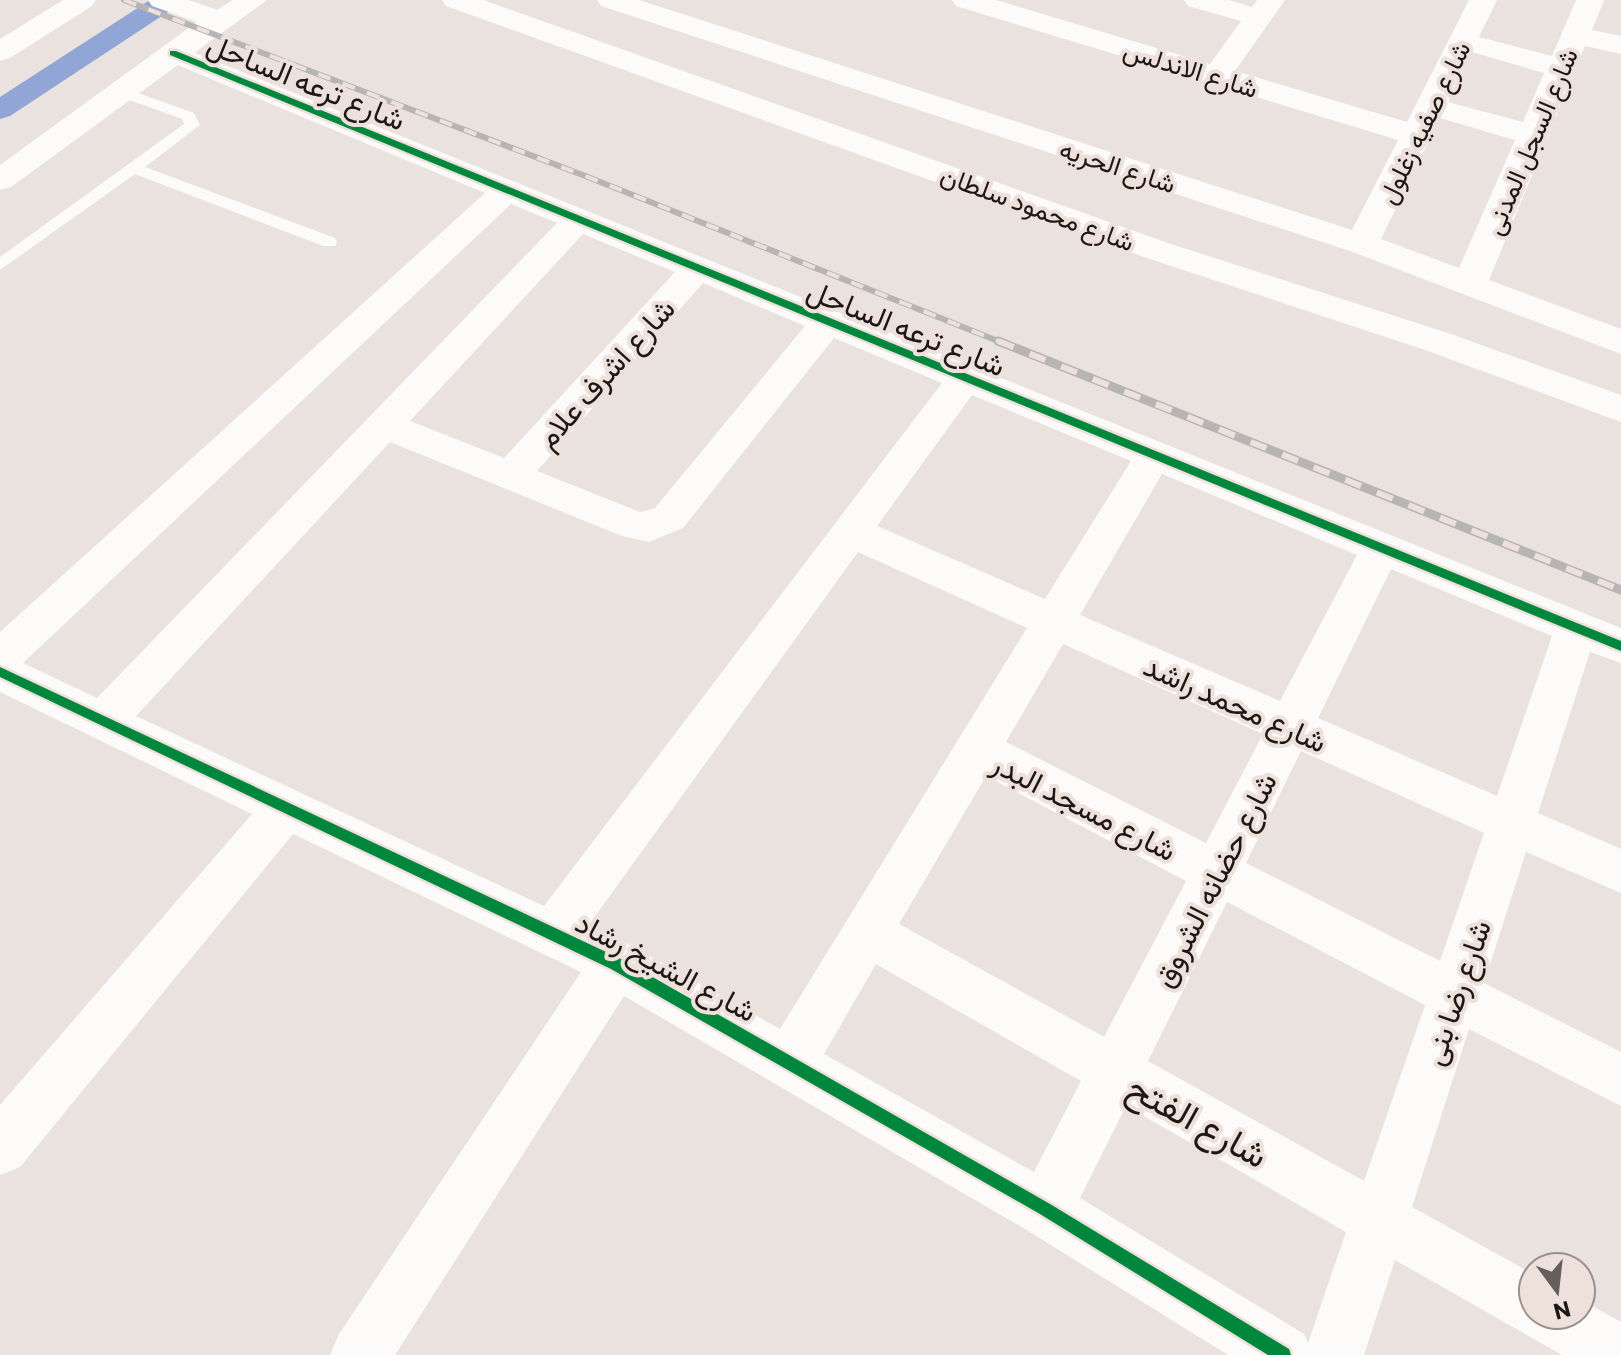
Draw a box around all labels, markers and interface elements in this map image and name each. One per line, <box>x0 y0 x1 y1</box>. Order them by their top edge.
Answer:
street label: شارع ترعه الساحل <box>201 23 411 140</box>
street label: شارع الاندلس <box>1119 33 1262 107</box>
street label: شارع صفيه زغلول <box>1370 36 1479 210</box>
street label: شارع السجل المدنى <box>1477 43 1587 240</box>
street label: شارع الحريه <box>1055 132 1180 202</box>
street label: شارع محمود سلطان <box>936 158 1139 260</box>
street label: شارع ترعه الساحل <box>801 269 1011 386</box>
street label: شارع اشرف علام <box>527 289 684 457</box>
street label: شارع محمد راشد <box>1137 645 1333 762</box>
street label: شارع مسجد البدر <box>984 742 1183 871</box>
street label: شارع حضانه الشروق <box>1143 766 1287 994</box>
street label: شارع الشيخ رشاد <box>568 902 764 1032</box>
street label: شارع رضا بنى <box>1413 915 1501 1071</box>
street label: شارع الفتح <box>1118 1063 1277 1181</box>
north arrow <box>1517 1251 1597 1331</box>
text: N <box>1551 1296 1574 1326</box>

